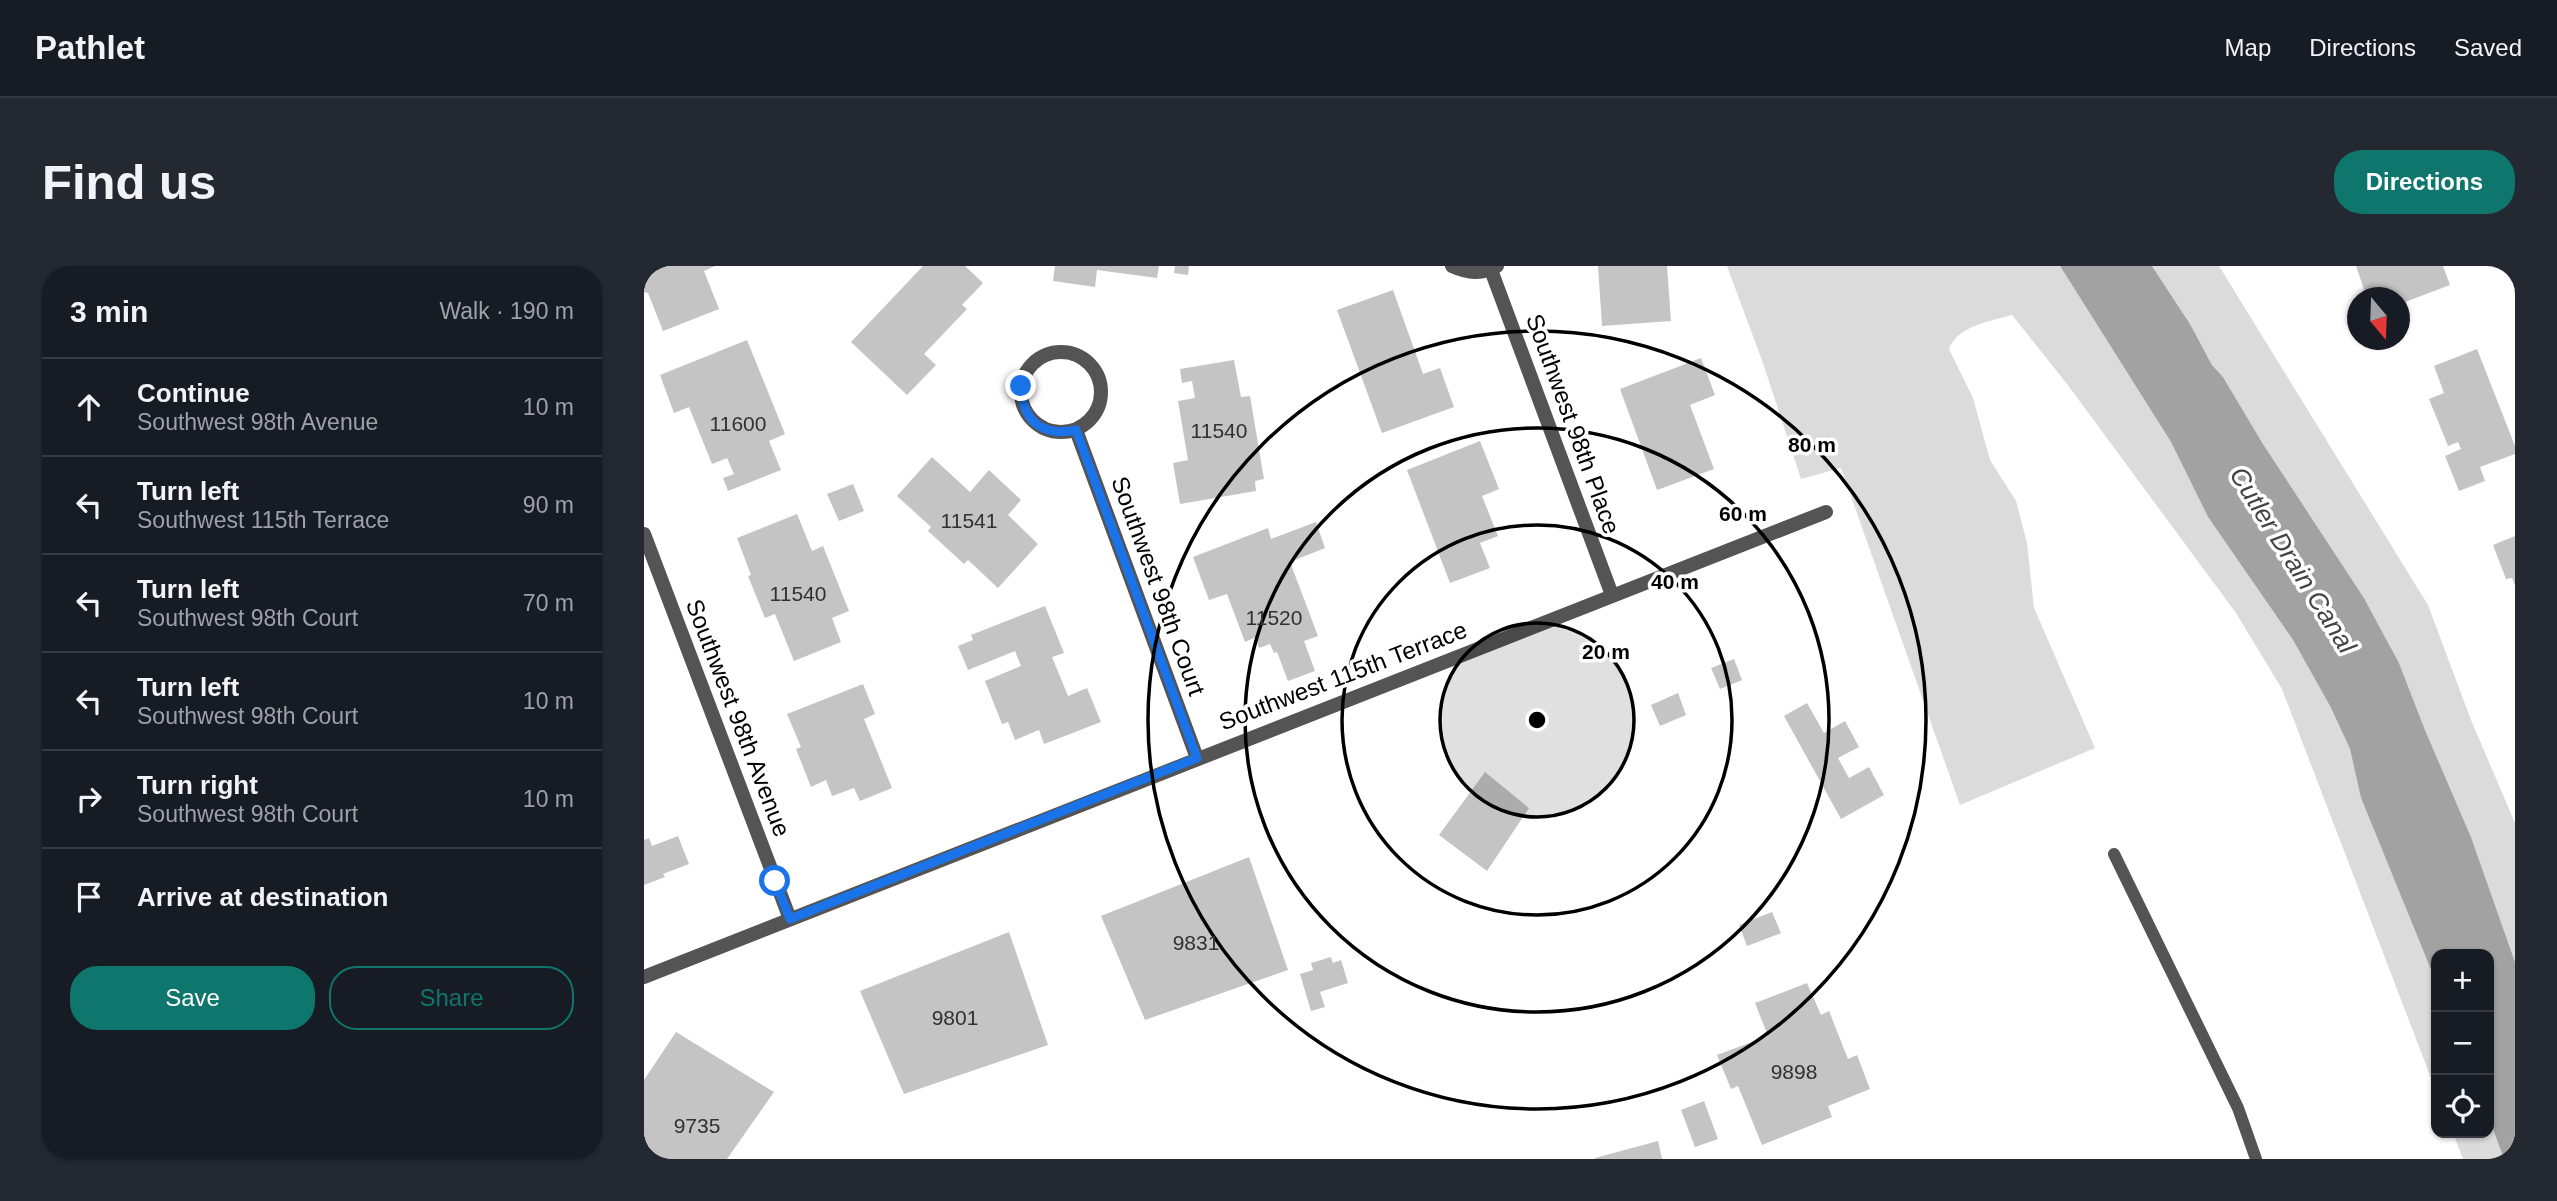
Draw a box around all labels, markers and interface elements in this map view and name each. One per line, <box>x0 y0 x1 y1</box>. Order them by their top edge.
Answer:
text: Pathlet <box>35 29 145 66</box>
text: Map <box>2225 34 2271 61</box>
text: Directions <box>2309 34 2416 61</box>
text: Saved <box>2454 34 2522 61</box>
button: Directions <box>2334 150 2515 214</box>
text: Find us <box>42 155 216 209</box>
north arrow <box>2347 287 2410 350</box>
text: 3 min <box>70 295 148 328</box>
text: Walk · 190 m <box>439 298 574 324</box>
street label: Southwest 98th Place <box>1521 310 1626 538</box>
route end <box>1005 370 1036 401</box>
text: Continue <box>137 378 250 408</box>
icon: ahead <box>70 388 108 426</box>
text: 10 m <box>523 394 574 420</box>
text: Southwest 98th Avenue <box>137 409 378 435</box>
house number: 11600 <box>710 412 766 435</box>
house number: 11540 <box>1191 419 1247 442</box>
text: 80 m <box>1788 433 1836 456</box>
water label: Cutler Drain Canal <box>2224 461 2363 660</box>
street label: Southwest 98th Court <box>1106 473 1211 699</box>
text: Turn left <box>137 476 239 506</box>
icon: left <box>70 486 108 524</box>
text: 90 m <box>523 492 574 518</box>
text: 60 m <box>1719 502 1767 525</box>
text: Southwest 115th Terrace <box>137 507 389 533</box>
house number: 11541 <box>941 509 997 532</box>
text: 40 m <box>1651 570 1699 593</box>
text: Turn left <box>137 574 239 604</box>
house number: 11540 <box>770 582 826 605</box>
icon: left <box>70 584 108 622</box>
text: 70 m <box>523 590 574 616</box>
street label: Southwest 98th Avenue <box>681 595 796 840</box>
text: Southwest 98th Court <box>137 605 358 631</box>
house number: 11520 <box>1246 606 1302 629</box>
street label: Southwest 115th Terrace <box>1215 616 1471 735</box>
text: 20 m <box>1582 640 1630 663</box>
text: Turn left <box>137 672 239 702</box>
icon: left <box>70 682 108 720</box>
text: 10 m <box>523 688 574 714</box>
text: Southwest 98th Court <box>137 703 358 729</box>
centre of rings <box>1525 708 1549 732</box>
text: Turn right <box>137 770 258 800</box>
icon: right <box>70 780 108 818</box>
text: 10 m <box>523 786 574 812</box>
text: Southwest 98th Court <box>137 801 358 827</box>
route start <box>759 865 790 896</box>
icon: arrive <box>70 878 108 916</box>
text: Arrive at destination <box>137 882 388 912</box>
house number: 9831 <box>1173 931 1219 954</box>
map controls <box>2431 949 2494 1138</box>
button: + <box>2431 949 2494 1012</box>
button: Save <box>70 966 315 1030</box>
button: Share <box>329 966 574 1030</box>
house number: 9801 <box>932 1006 978 1029</box>
button: − <box>2431 1012 2494 1075</box>
house number: 9898 <box>1771 1060 1817 1083</box>
button: locate <box>2431 1075 2494 1138</box>
house number: 9735 <box>674 1114 720 1137</box>

